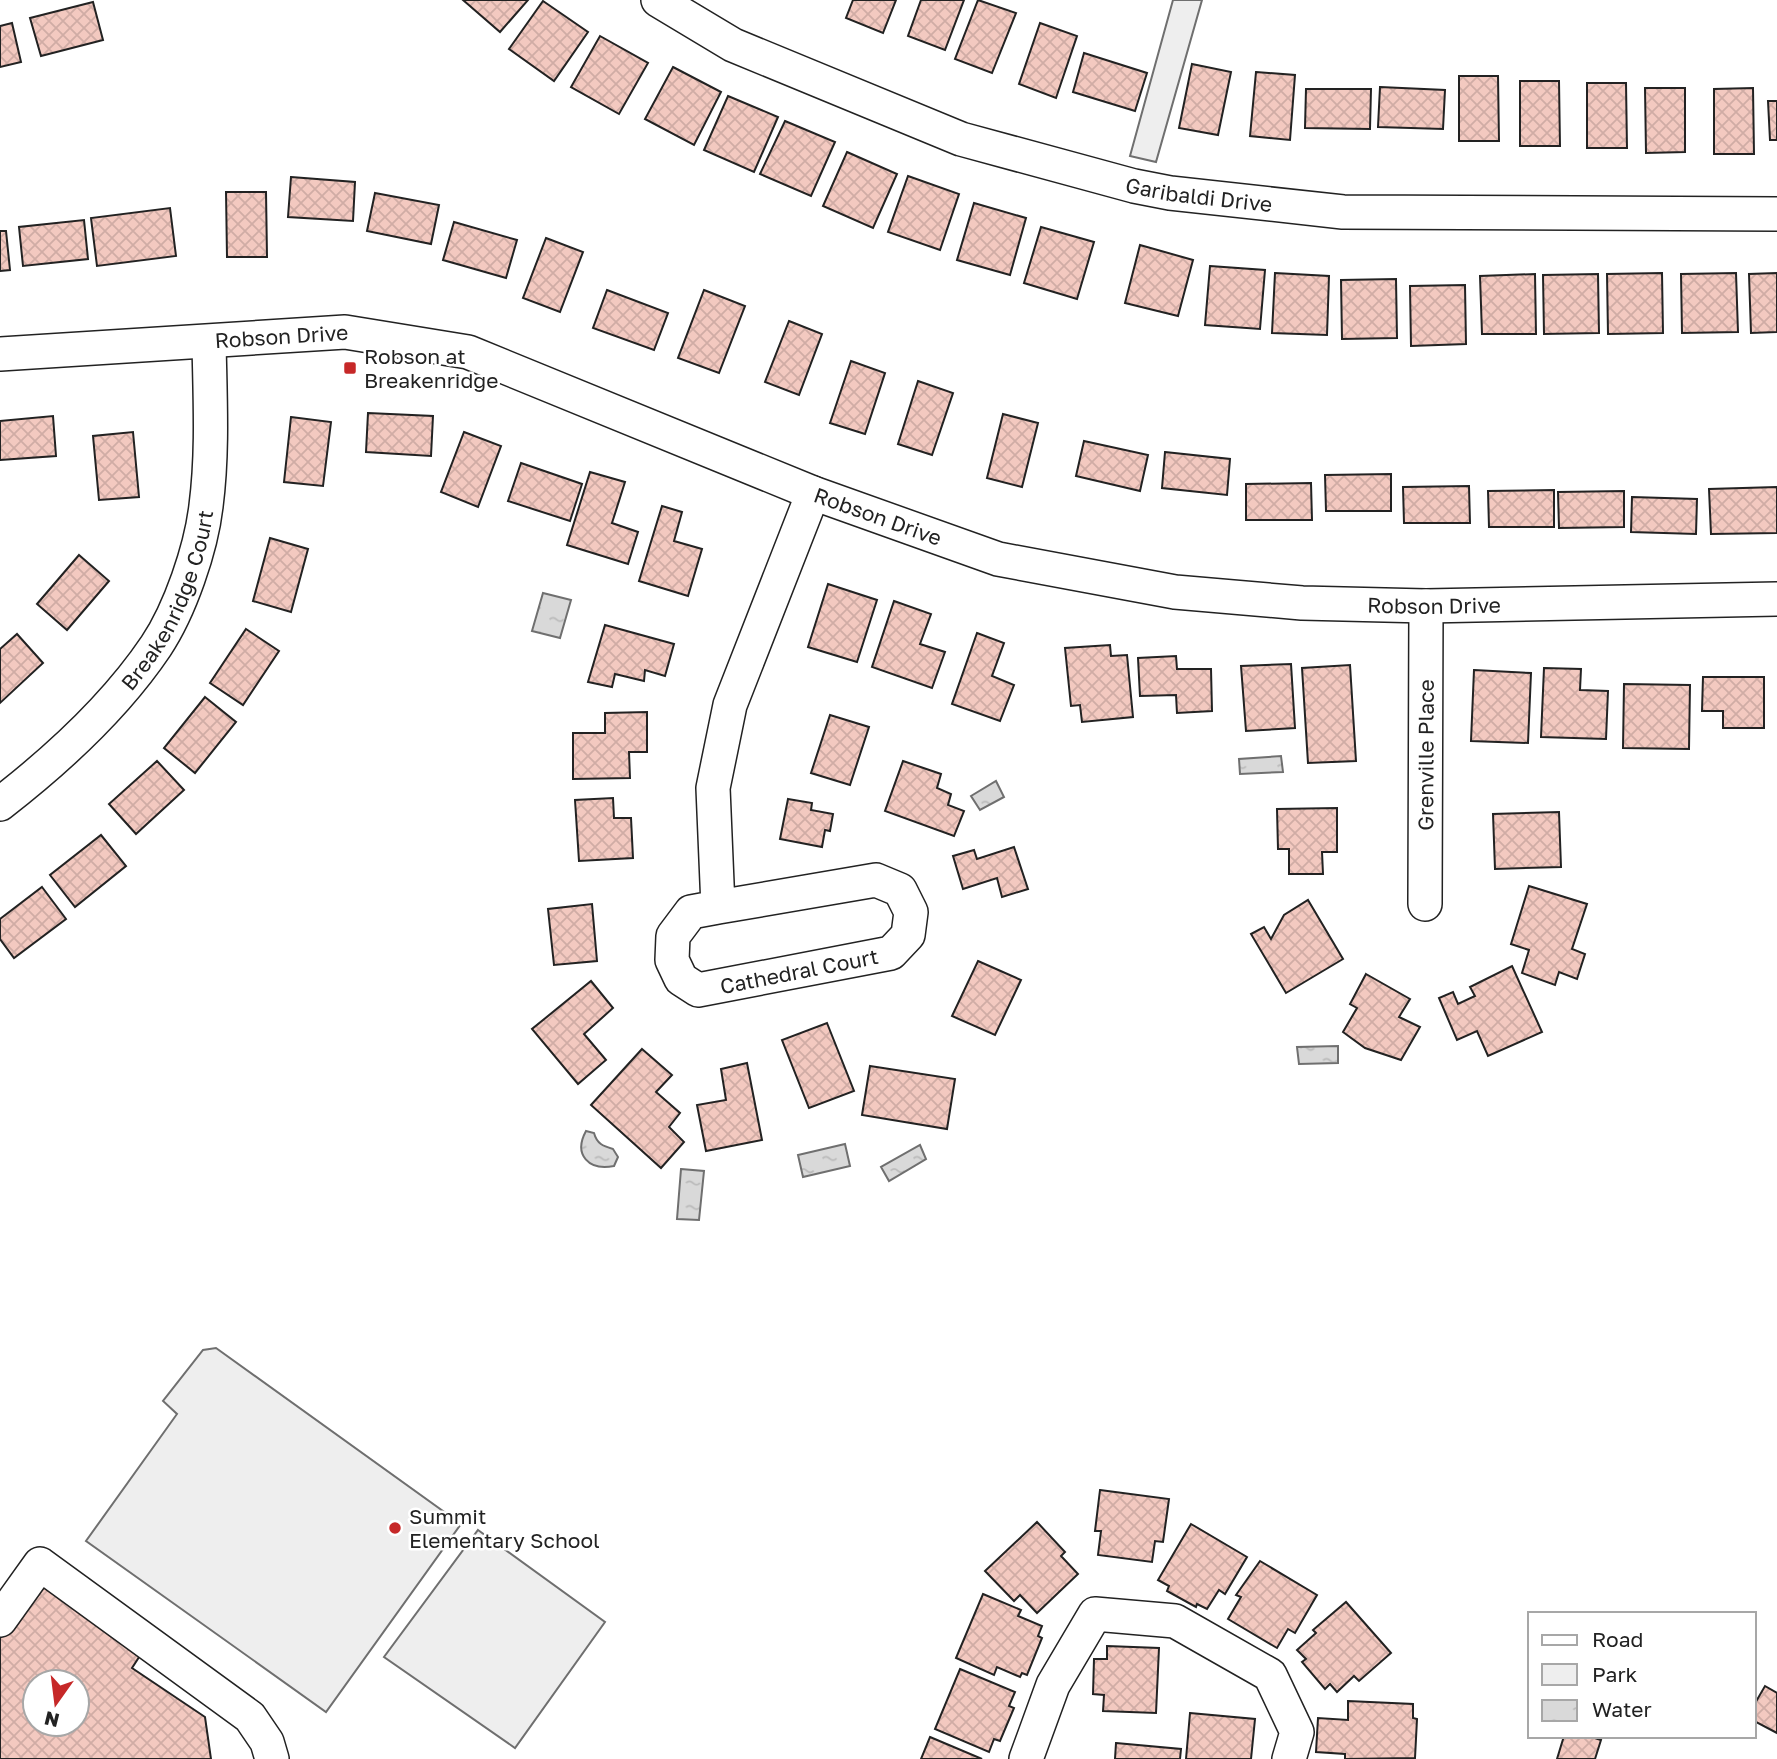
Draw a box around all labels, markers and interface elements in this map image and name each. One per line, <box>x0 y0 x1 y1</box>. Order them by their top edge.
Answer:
street label: Garibaldi Drive <box>1123 171 1274 217</box>
street label: Robson Drive <box>214 319 349 353</box>
place label: Robson at Breakenridge <box>364 343 498 393</box>
marker: Robson at Breakenridge <box>342 360 358 376</box>
street label: Robson Drive <box>811 481 945 551</box>
street label: Breakenridge Court <box>115 508 218 695</box>
street label: Robson Drive <box>1367 592 1501 619</box>
street label: Grenville Place <box>1412 679 1439 831</box>
street label: Cathedral Court <box>718 943 880 999</box>
place label: Summit Elementary School <box>409 1503 600 1553</box>
marker: Summit Elementary School <box>387 1520 403 1536</box>
legend <box>1528 1612 1756 1738</box>
text: Road <box>1592 1626 1643 1652</box>
text: Park <box>1592 1661 1638 1687</box>
north arrow <box>21 1668 91 1738</box>
text: Water <box>1592 1696 1652 1722</box>
text: N <box>42 1707 62 1733</box>

